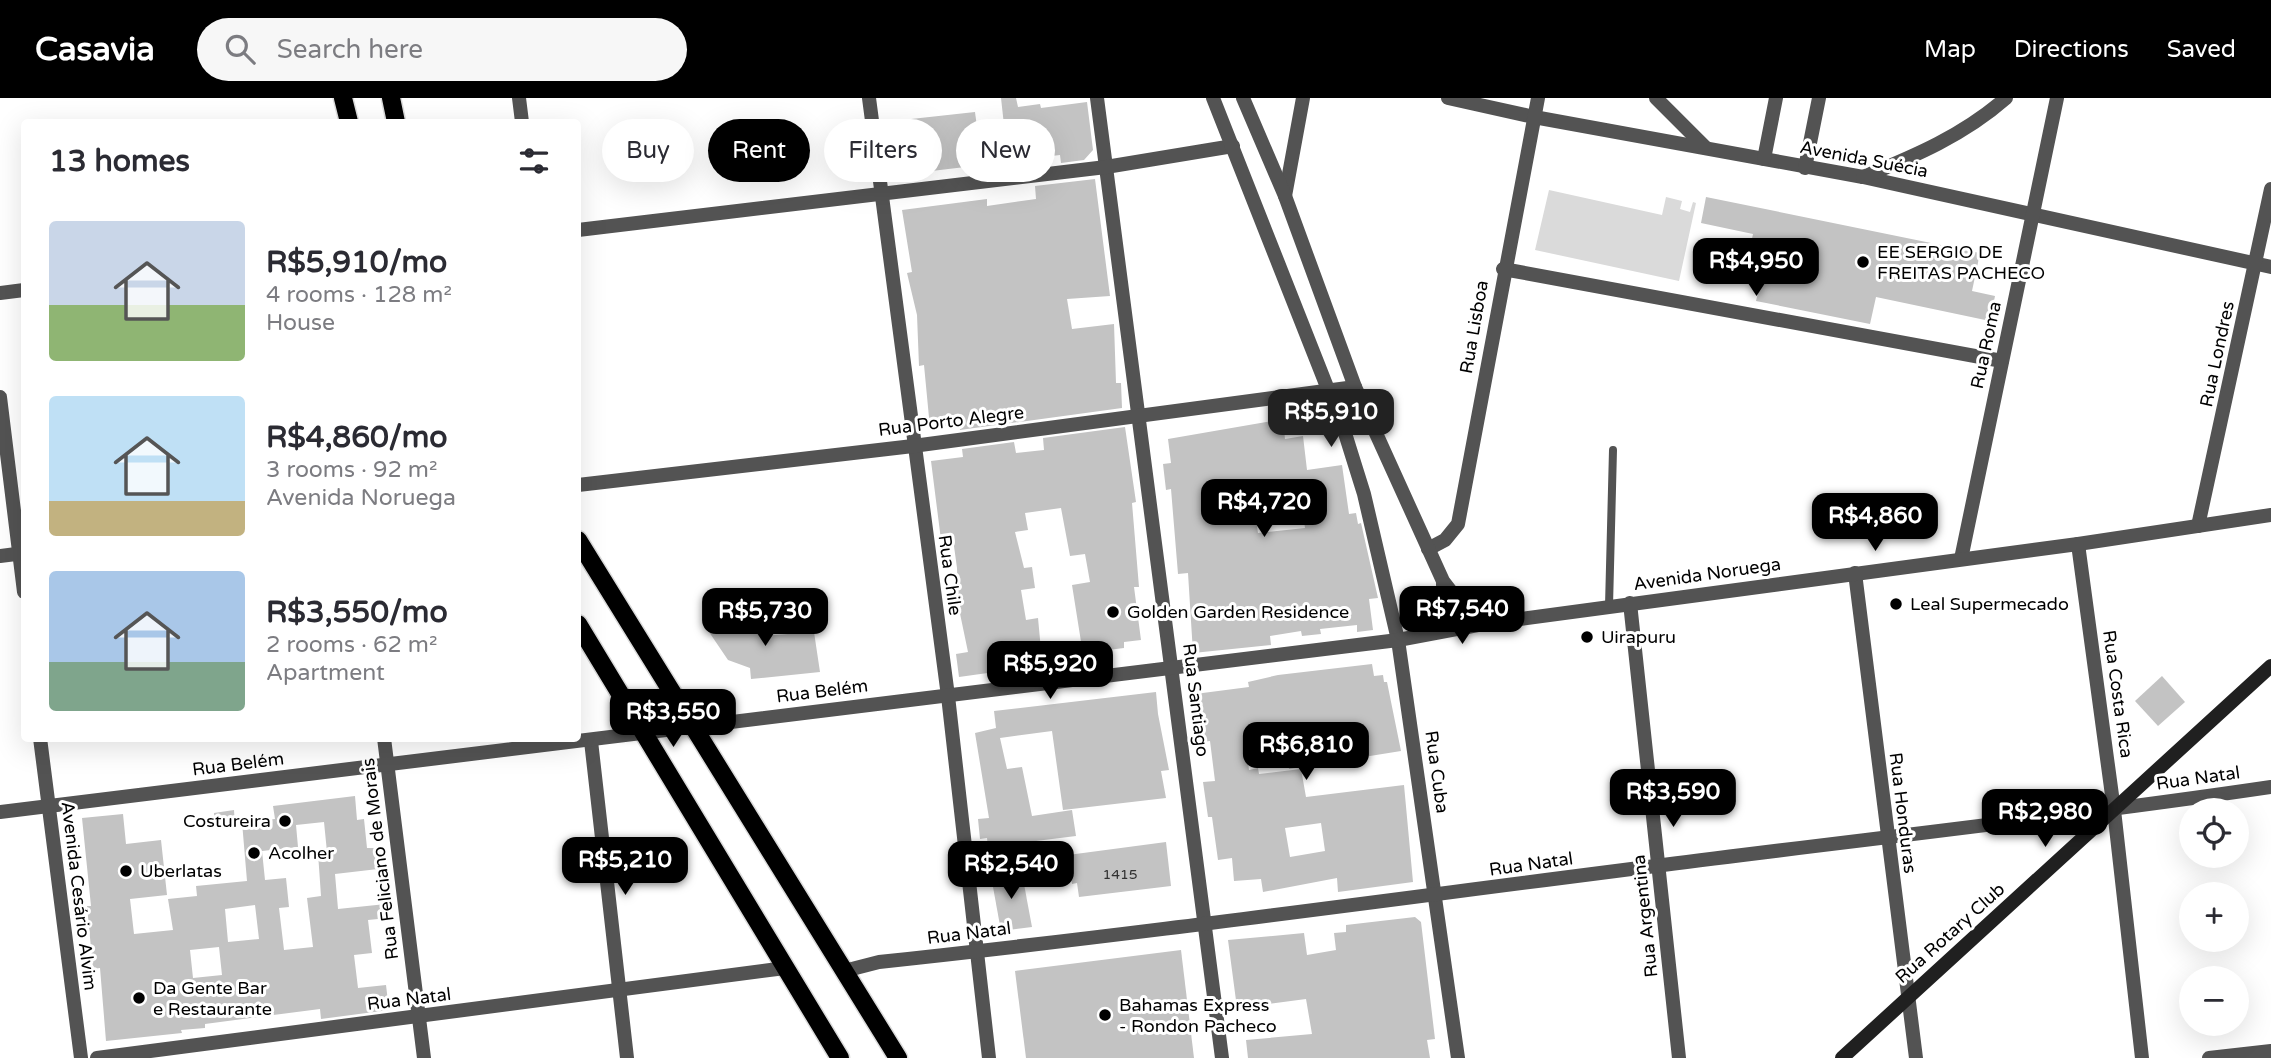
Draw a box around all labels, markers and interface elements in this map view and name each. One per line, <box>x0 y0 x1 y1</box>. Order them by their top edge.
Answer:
search box <box>197 18 687 81</box>
text: Casavia <box>35 30 155 69</box>
icon: search <box>221 30 259 68</box>
text: Search here <box>277 34 423 65</box>
text: Map <box>1924 35 1976 64</box>
text: Directions <box>2014 35 2129 64</box>
text: Saved <box>2167 35 2236 64</box>
chip: Buy <box>602 119 694 182</box>
chip: Rent <box>708 119 810 182</box>
chip: Filters <box>824 119 942 182</box>
chip: New <box>956 119 1055 182</box>
street label: Avenida Suécia <box>1798 136 1930 182</box>
icon: filters <box>515 142 553 180</box>
text: 13 homes <box>49 143 190 180</box>
pin: R$4,950 <box>1691 238 1821 298</box>
place label: EE SERGIO DE FREITAS PACHECO <box>1877 241 2045 284</box>
text: R$5,910/mo <box>266 244 447 281</box>
text: R$4,950 <box>1709 247 1803 275</box>
icon: home <box>105 249 189 333</box>
marker: EE SERGIO DE FREITAS PACHECO <box>1855 254 1871 270</box>
street label: Rua Lisboa <box>1455 279 1493 375</box>
text: 4 rooms · 128 m² <box>266 281 452 309</box>
street label: Rua Roma <box>1966 299 2006 391</box>
street label: Rua Londres <box>2195 299 2239 409</box>
text: House <box>266 309 335 337</box>
pin: R$5,910 <box>1266 390 1396 449</box>
text: R$5,910 <box>1284 398 1378 426</box>
street label: Rua Porto Alegre <box>877 401 1025 441</box>
text: R$4,860/mo <box>266 419 447 456</box>
icon: home <box>105 424 189 508</box>
text: 3 rooms · 92 m² <box>266 456 437 484</box>
pin: R$4,720 <box>1199 480 1329 539</box>
text: Avenida Noruega <box>266 484 456 512</box>
text: R$4,720 <box>1217 488 1311 516</box>
pin: R$4,860 <box>1810 494 1940 553</box>
text: R$4,860 <box>1828 502 1922 530</box>
street label: Rua Chile <box>933 533 967 617</box>
street label: Avenida Noruega <box>1632 553 1782 595</box>
pin: R$7,540 <box>1397 587 1527 646</box>
pin: R$5,730 <box>700 588 830 648</box>
place label: Leal Supermecado <box>1910 593 2069 615</box>
text: R$3,550/mo <box>266 594 448 631</box>
text: R$7,540 <box>1415 595 1509 623</box>
marker: Leal Supermecado <box>1888 596 1904 612</box>
text: R$5,730 <box>718 597 812 625</box>
icon: home <box>105 599 189 683</box>
place label: Golden Garden Residence <box>1127 601 1349 623</box>
marker: Golden Garden Residence <box>1105 604 1121 620</box>
place label: Uirapuru <box>1601 626 1676 648</box>
marker: Uirapuru <box>1579 629 1595 645</box>
street label: Rua Costa Rica <box>2098 629 2138 759</box>
text: 2 rooms · 62 m² <box>266 631 437 659</box>
pin: R$5,920 <box>985 642 1115 701</box>
street label: Rua Santiago <box>1178 642 1214 758</box>
text: R$5,920 <box>1003 650 1097 678</box>
text: Apartment <box>266 659 385 687</box>
street label: Rua Belém <box>775 674 869 708</box>
pin: R$3,550 <box>608 690 738 749</box>
text: R$3,550 <box>626 698 720 726</box>
pin: R$6,810 <box>1241 722 1371 782</box>
street label: Rua Cuba <box>1420 729 1454 815</box>
text: R$6,810 <box>1259 731 1353 759</box>
street label: Rua Belém <box>191 747 285 781</box>
street label: Rua Honduras <box>1885 751 1921 875</box>
street label: Rua Feliciano de Morais <box>357 757 403 961</box>
street label: Rua Natal <box>2155 761 2241 795</box>
pin: R$3,590 <box>1608 770 1738 829</box>
text: R$3,590 <box>1626 778 1720 806</box>
pin: R$2,980 <box>1980 790 2110 849</box>
text: R$2,980 <box>1998 798 2092 826</box>
map controls <box>2179 798 2249 1036</box>
button: locate <box>2179 798 2249 868</box>
street label: Avenida Cesário Alvim <box>56 800 102 992</box>
place label: Costureira <box>183 810 271 832</box>
marker: Costureira <box>277 813 293 829</box>
pin: R$5,210 <box>560 838 690 897</box>
place label: Acolher <box>268 842 334 864</box>
pin: R$2,540 <box>946 842 1076 901</box>
marker: Acolher <box>246 845 262 861</box>
text: R$5,210 <box>578 846 672 874</box>
street label: Rua Natal <box>1488 847 1574 881</box>
text: R$2,540 <box>964 850 1058 878</box>
street label: Rua Argentina <box>1628 854 1662 978</box>
place label: Uberlatas <box>140 860 222 882</box>
marker: Uberlatas <box>118 863 134 879</box>
house number: 1415 <box>1102 866 1138 883</box>
street label: Rua Rotary Club <box>1891 878 2009 988</box>
button: + <box>2179 882 2249 952</box>
street label: Rua Natal <box>926 917 1012 949</box>
button: − <box>2179 966 2249 1036</box>
place label: Da Gente Bar e Restaurante <box>153 977 272 1020</box>
street label: Rua Natal <box>366 983 452 1015</box>
marker: Da Gente Bar e Restaurante <box>131 990 147 1006</box>
place label: Bahamas Express - Rondon Pacheco <box>1119 994 1277 1037</box>
marker: Bahamas Express - Rondon Pacheco <box>1097 1007 1113 1023</box>

